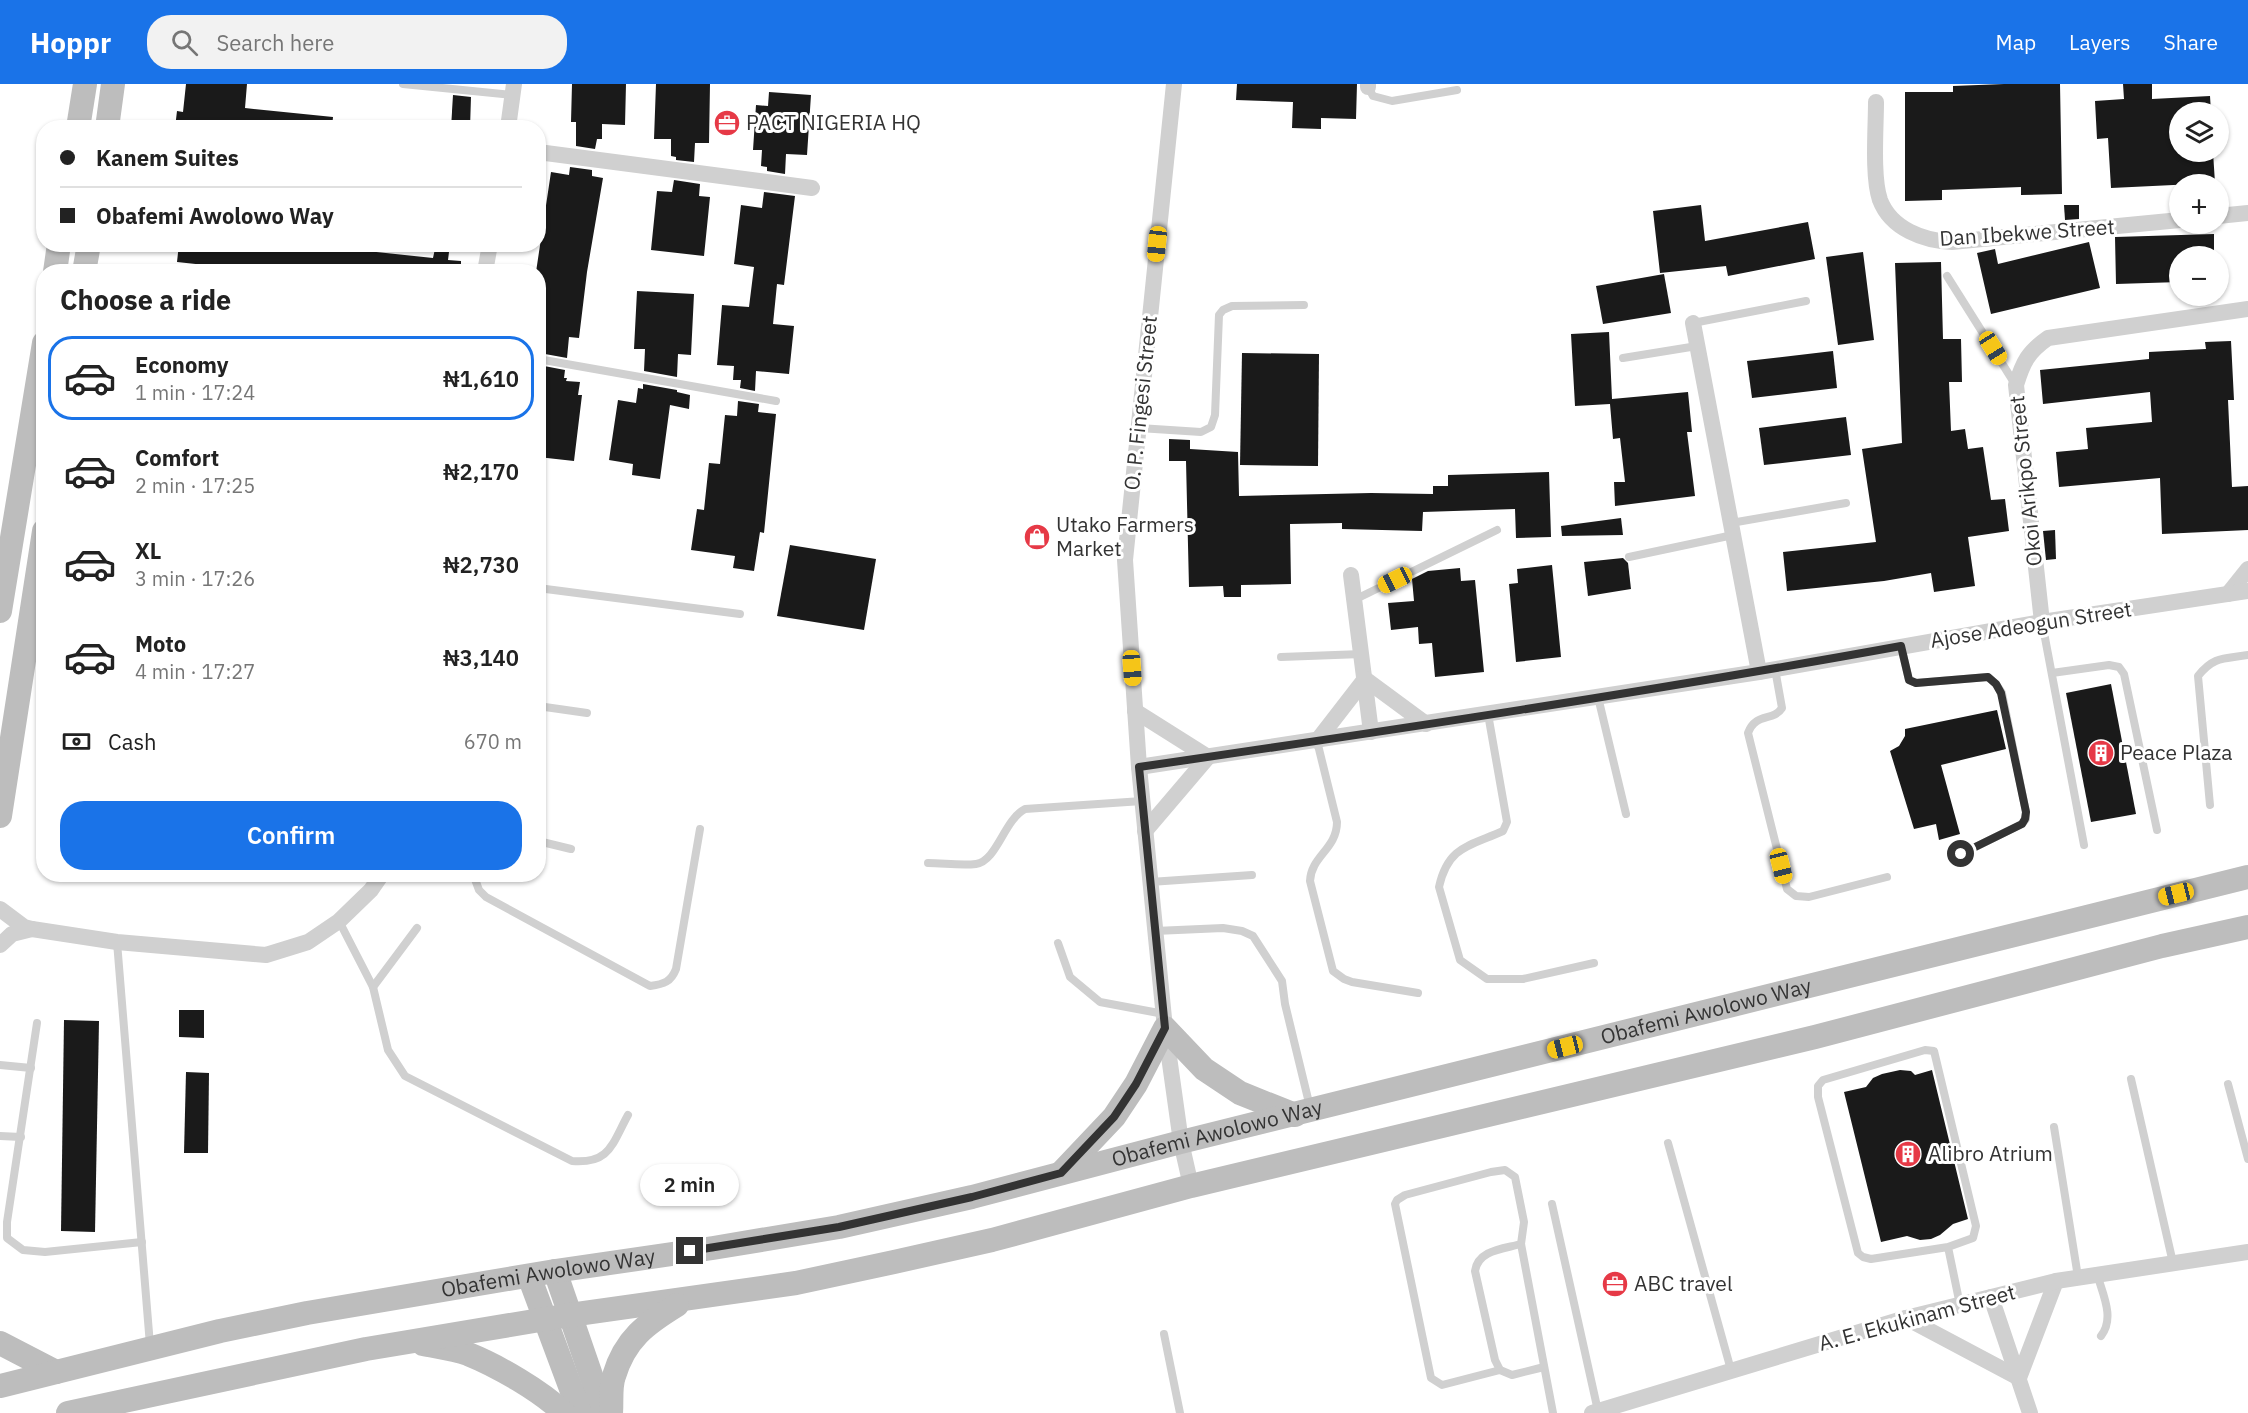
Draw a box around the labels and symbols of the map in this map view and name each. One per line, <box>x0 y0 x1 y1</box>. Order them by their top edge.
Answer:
office icon: PACT NIGERIA HQ <box>712 108 742 138</box>
place label: PACT NIGERIA HQ <box>746 108 921 136</box>
street label: Dan Ibekwe Street <box>1938 212 2115 252</box>
car <box>1146 225 1168 263</box>
street label: O. P. Fingesi Street <box>1117 314 1163 492</box>
car <box>1976 328 2010 368</box>
street label: Okoi Arikpo Street <box>2002 394 2048 568</box>
place label: Utako Farmers Market <box>1056 510 1194 562</box>
shop icon: Utako Farmers Market <box>1022 522 1052 552</box>
car <box>1375 564 1415 596</box>
street label: Ajose Adeogun Street <box>1928 594 2134 654</box>
car <box>1122 649 1142 687</box>
building icon: Peace Plaza <box>2086 738 2116 768</box>
place label: Peace Plaza <box>2120 738 2233 766</box>
route start <box>1947 840 1974 867</box>
car <box>1768 846 1794 886</box>
car <box>2156 881 2196 907</box>
street label: Obafemi Awolowo Way <box>1597 971 1815 1050</box>
car <box>1545 1034 1585 1060</box>
street label: Obafemi Awolowo Way <box>1108 1092 1326 1173</box>
building icon: Alibro Atrium <box>1893 1139 1923 1169</box>
place label: Alibro Atrium <box>1928 1139 2053 1167</box>
callout: 2 min <box>640 1164 740 1206</box>
route end <box>676 1237 703 1264</box>
street label: Obafemi Awolowo Way <box>439 1242 657 1303</box>
office icon: ABC travel <box>1600 1269 1630 1299</box>
place label: ABC travel <box>1634 1269 1733 1297</box>
street label: A. E. Ekukinam Street <box>1815 1277 2018 1357</box>

